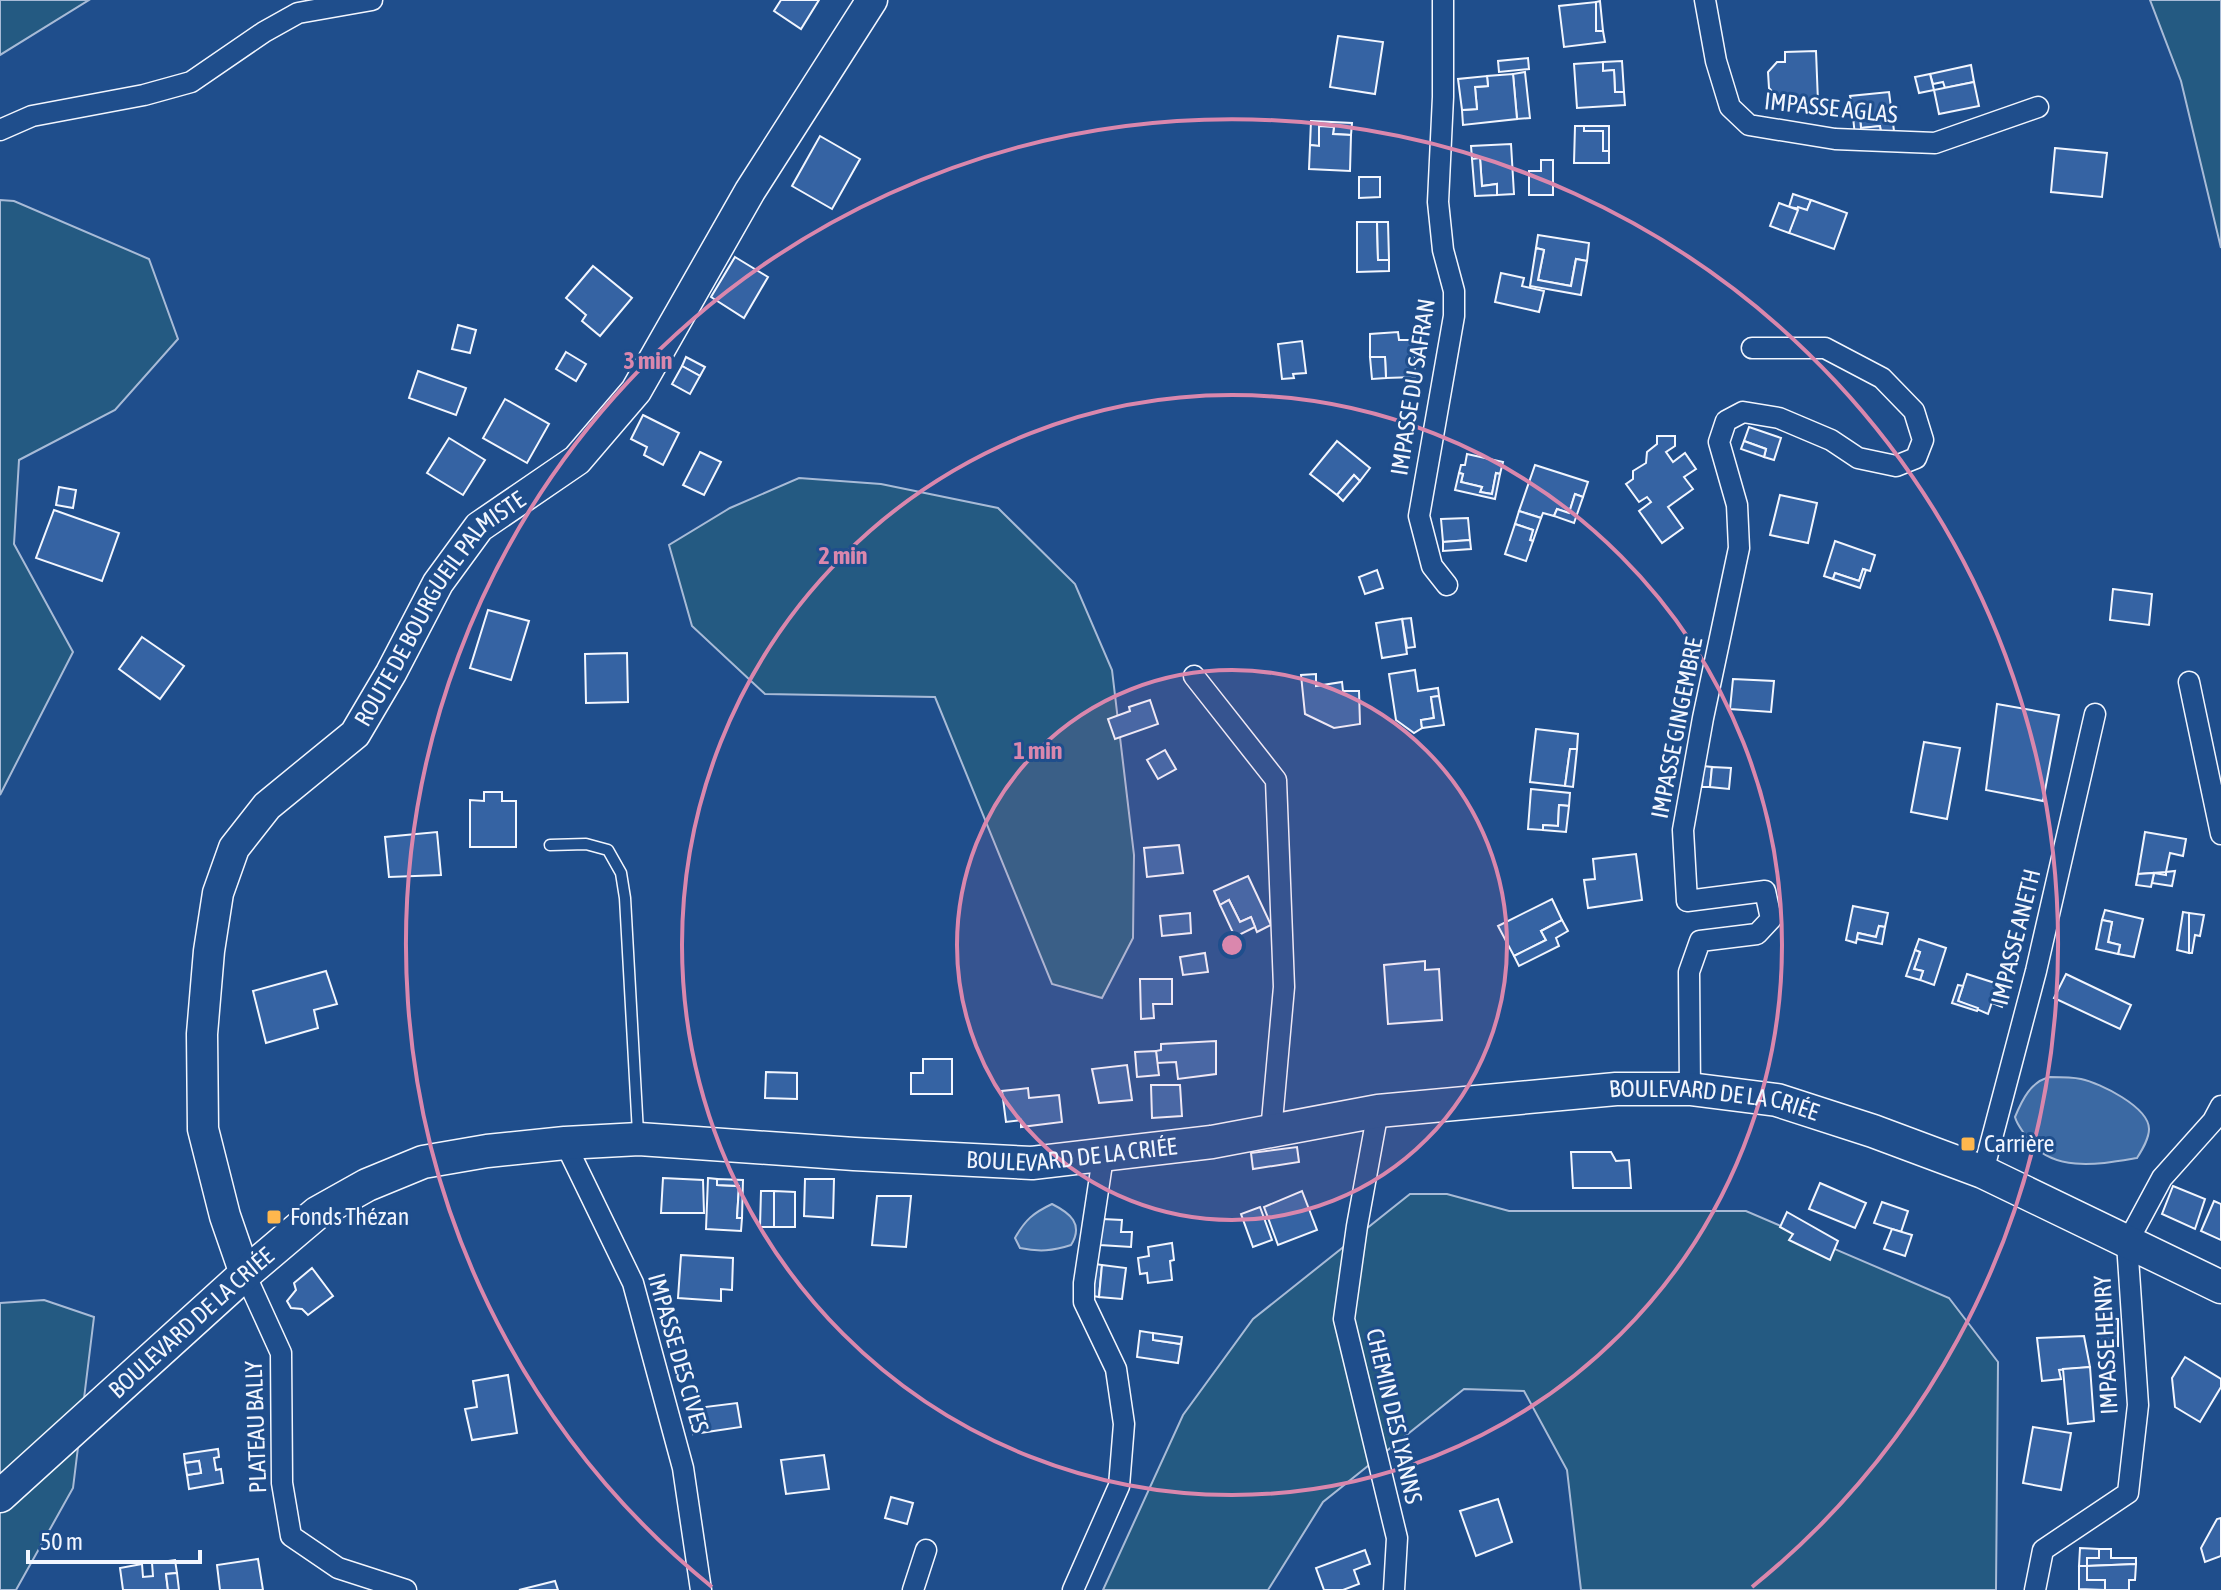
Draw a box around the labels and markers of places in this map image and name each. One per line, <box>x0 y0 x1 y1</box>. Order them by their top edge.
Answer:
centre of rings <box>1218 931 1246 959</box>
place label: Carrière <box>1984 1130 2055 1157</box>
marker: Carrière <box>1959 1135 1977 1153</box>
place label: Fonds Thézan <box>290 1203 409 1230</box>
marker: Fonds Thézan <box>265 1208 283 1226</box>

